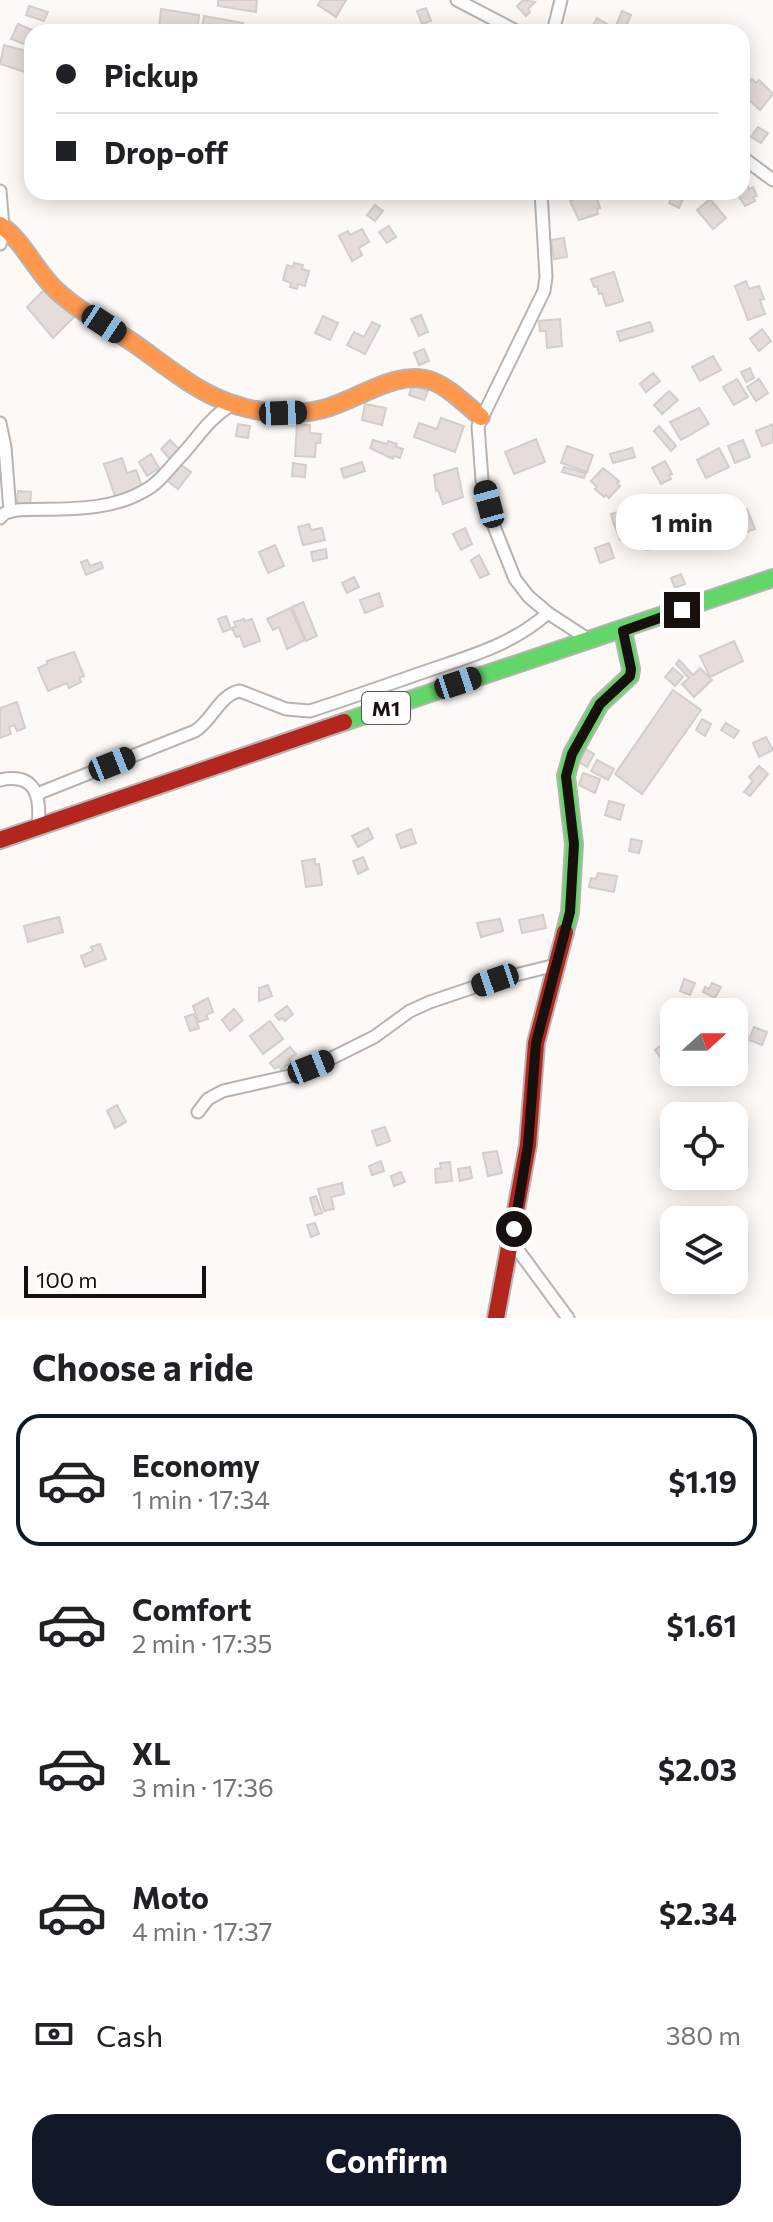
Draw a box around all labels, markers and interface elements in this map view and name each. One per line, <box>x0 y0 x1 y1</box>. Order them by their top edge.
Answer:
text: Pickup <box>104 56 198 93</box>
text: Drop-off <box>104 133 228 170</box>
car <box>77 301 131 347</box>
car <box>259 400 307 426</box>
car <box>471 478 507 530</box>
callout: 1 min <box>616 494 748 550</box>
text: 1 min <box>651 506 713 537</box>
route end <box>664 592 700 628</box>
car <box>431 664 485 702</box>
road number: M1 <box>362 692 410 724</box>
car <box>85 744 139 784</box>
car <box>468 961 522 999</box>
north arrow <box>660 998 748 1086</box>
map controls <box>660 998 748 1294</box>
car <box>284 1047 338 1087</box>
button: locate <box>660 1102 748 1190</box>
button: layers <box>660 1206 748 1294</box>
route start <box>496 1211 532 1247</box>
scale bar <box>24 1262 206 1298</box>
text: 100 m <box>36 1266 98 1293</box>
text: Choose a ride <box>32 1344 253 1388</box>
icon: car <box>36 1444 108 1516</box>
text: Economy <box>132 1446 260 1483</box>
text: $1.19 <box>668 1462 737 1499</box>
text: 1 min · 17:34 <box>132 1483 270 1514</box>
icon: car <box>36 1588 108 1660</box>
text: Comfort <box>132 1590 251 1627</box>
text: $1.61 <box>667 1606 737 1643</box>
text: 2 min · 17:35 <box>132 1627 273 1658</box>
icon: car <box>36 1732 108 1804</box>
text: XL <box>132 1734 171 1771</box>
text: $2.03 <box>658 1750 737 1787</box>
text: 3 min · 17:36 <box>132 1771 274 1802</box>
icon: car <box>36 1876 108 1948</box>
text: Moto <box>132 1878 209 1915</box>
text: $2.34 <box>659 1894 737 1931</box>
text: 4 min · 17:37 <box>132 1915 272 1946</box>
icon: cash <box>32 2012 76 2056</box>
text: Cash <box>96 2016 163 2053</box>
text: 380 m <box>666 2019 741 2050</box>
button: Confirm <box>32 2114 741 2206</box>

